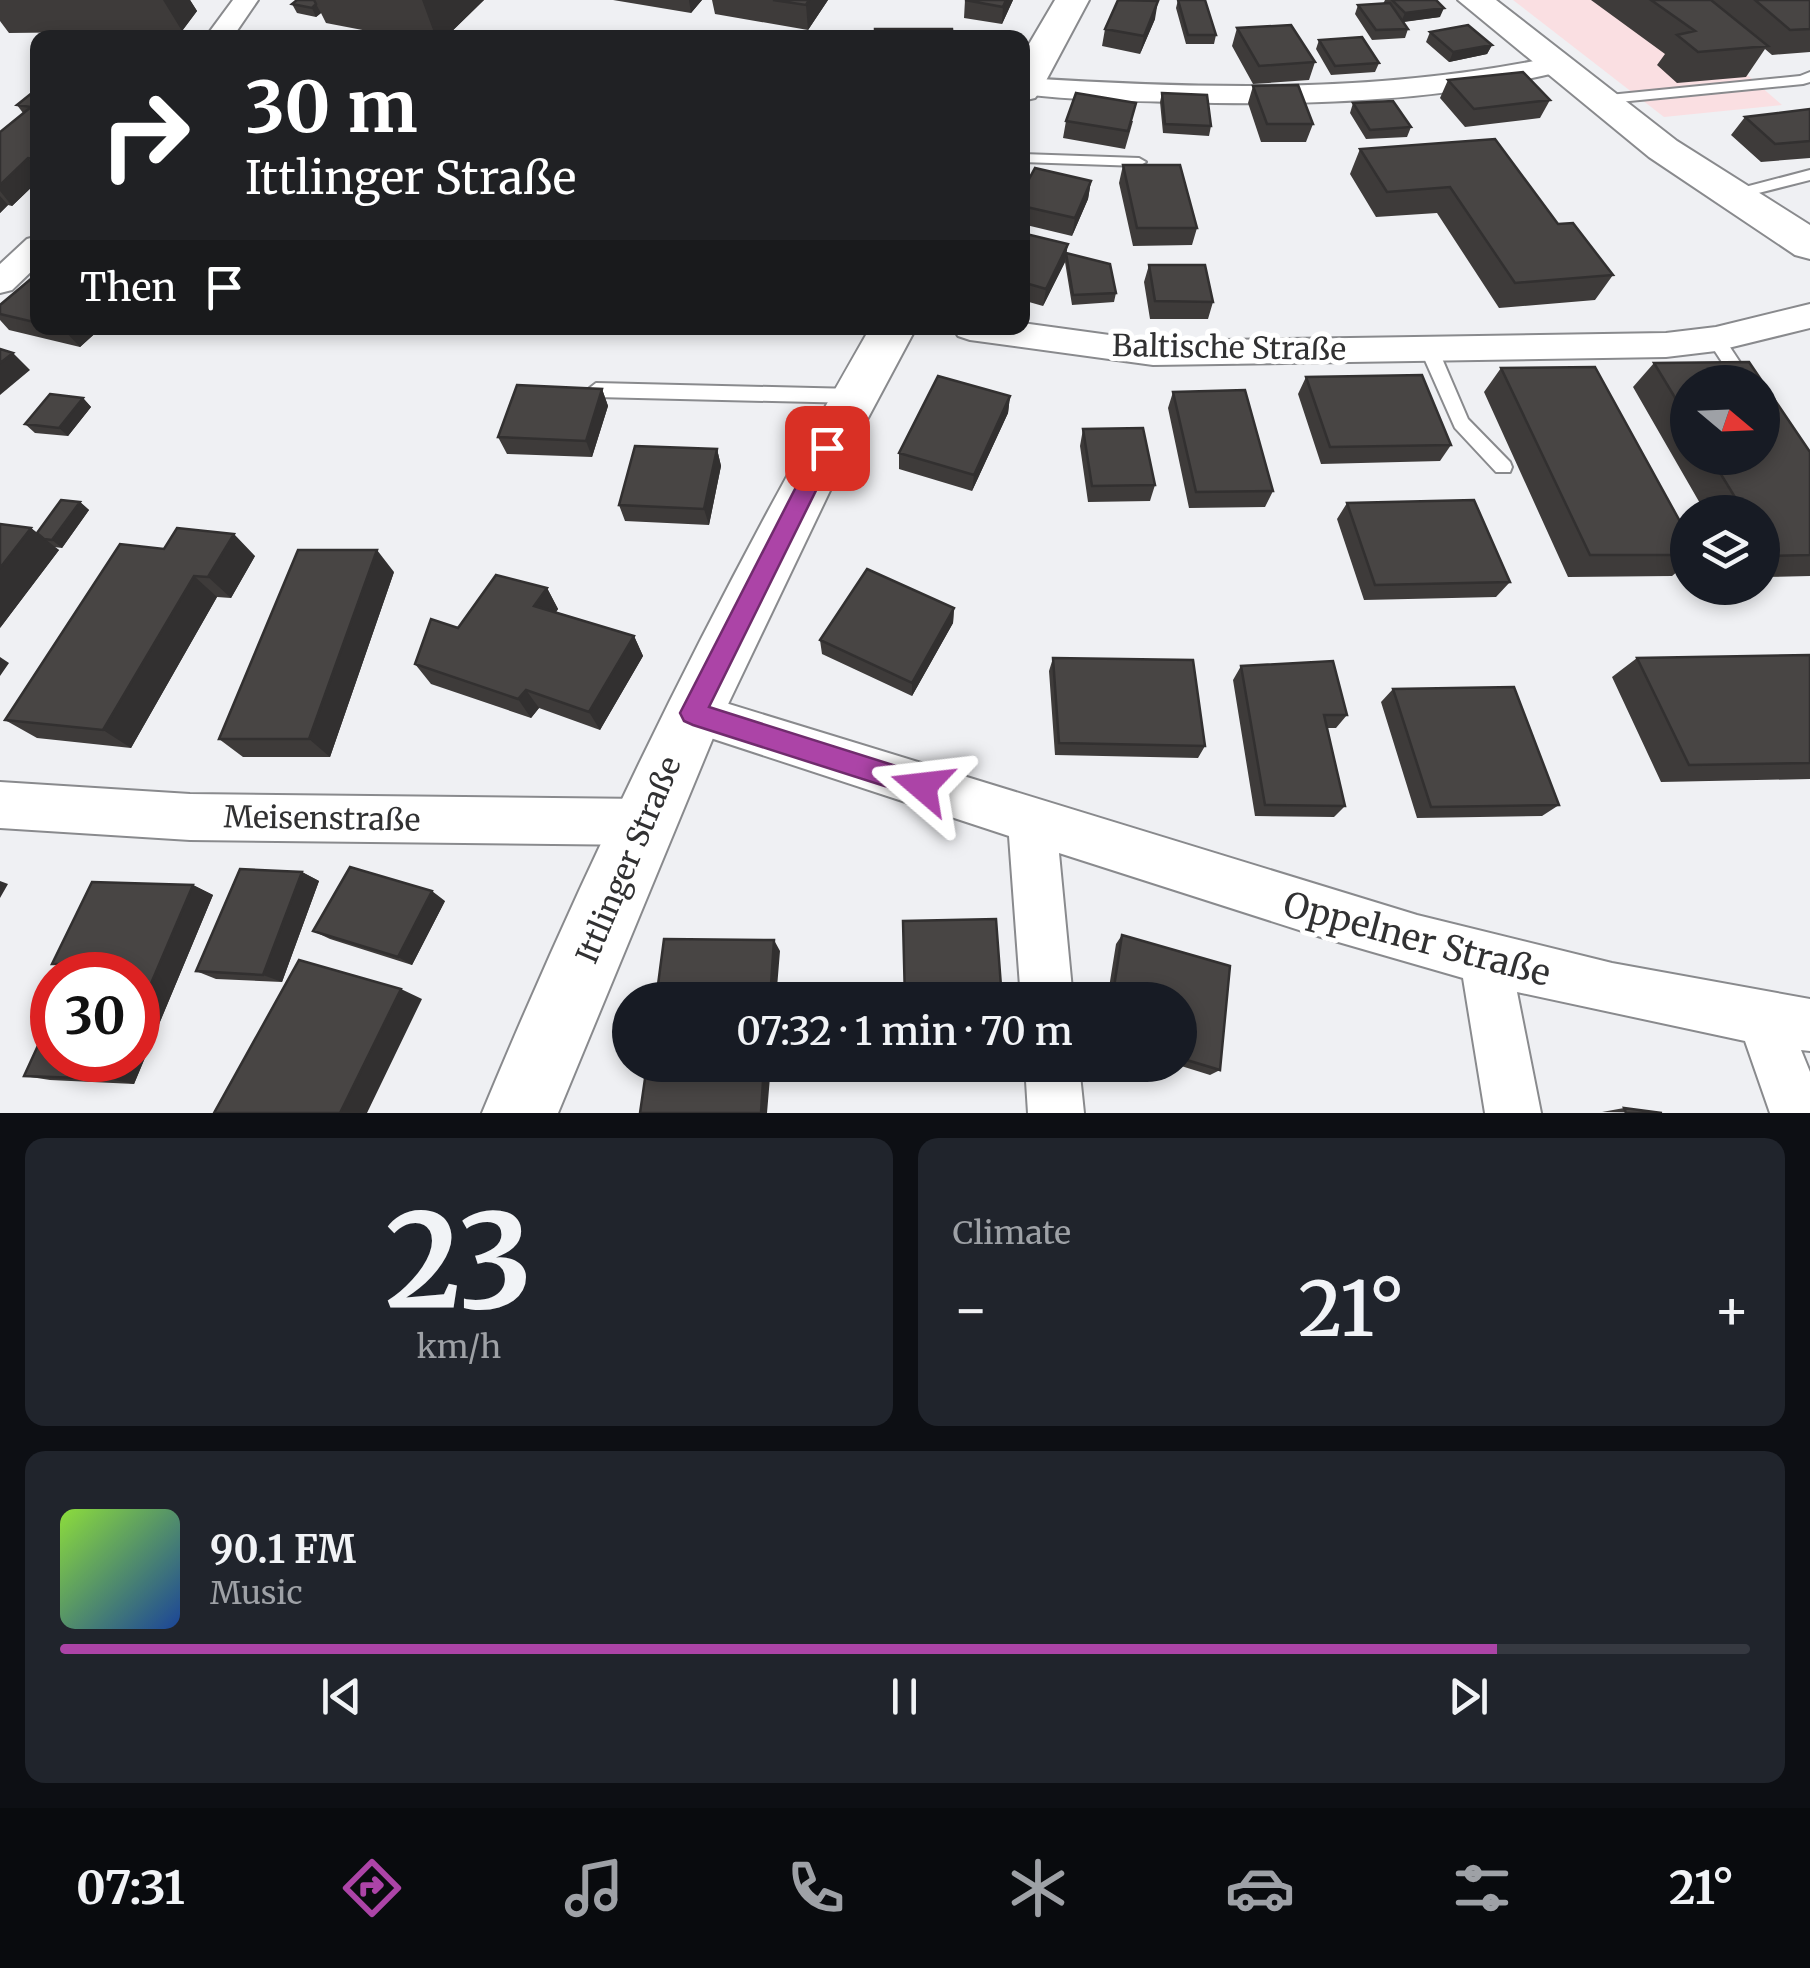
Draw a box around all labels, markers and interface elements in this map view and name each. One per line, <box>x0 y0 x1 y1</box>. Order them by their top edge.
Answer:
text: 30 m <box>245 63 418 151</box>
icon: right <box>80 70 210 200</box>
text: Ittlinger Straße <box>245 150 576 206</box>
icon: arrive <box>197 260 252 315</box>
text: Then <box>80 264 177 311</box>
street label: Baltische Straße <box>1112 326 1346 368</box>
north arrow <box>1670 365 1780 475</box>
map controls <box>1670 365 1780 605</box>
pin <box>785 406 870 491</box>
icon: arrive <box>800 421 855 476</box>
button: layers <box>1670 495 1780 605</box>
position arrow <box>870 734 974 838</box>
street label: Ittlinger Straße <box>567 751 689 969</box>
street label: Meisenstraße <box>223 797 421 839</box>
street label: Oppelner Straße <box>1279 882 1555 996</box>
speed limit sign: 30 <box>30 952 160 1082</box>
text: 07:32 · 1 min · 70 m <box>736 1008 1073 1055</box>
text: 23 <box>385 1180 533 1343</box>
text: Climate <box>953 1213 1071 1253</box>
text: 21° <box>1298 1262 1405 1356</box>
text: − <box>953 1275 989 1344</box>
text: + <box>1713 1275 1750 1344</box>
text: km/h <box>416 1327 501 1367</box>
text: 90.1 FM <box>210 1526 356 1573</box>
text: Music <box>210 1573 303 1613</box>
icon: previous <box>314 1669 369 1724</box>
icon: pause <box>877 1669 932 1724</box>
icon: next <box>1441 1669 1496 1724</box>
icon: directions <box>337 1853 407 1923</box>
icon: music <box>559 1853 629 1923</box>
icon: phone <box>781 1853 851 1923</box>
icon: climate <box>1003 1853 1073 1923</box>
icon: car <box>1225 1853 1295 1923</box>
icon: filters <box>1447 1853 1517 1923</box>
text: 07:31 <box>76 1860 185 1916</box>
text: 21° <box>1669 1860 1734 1916</box>

